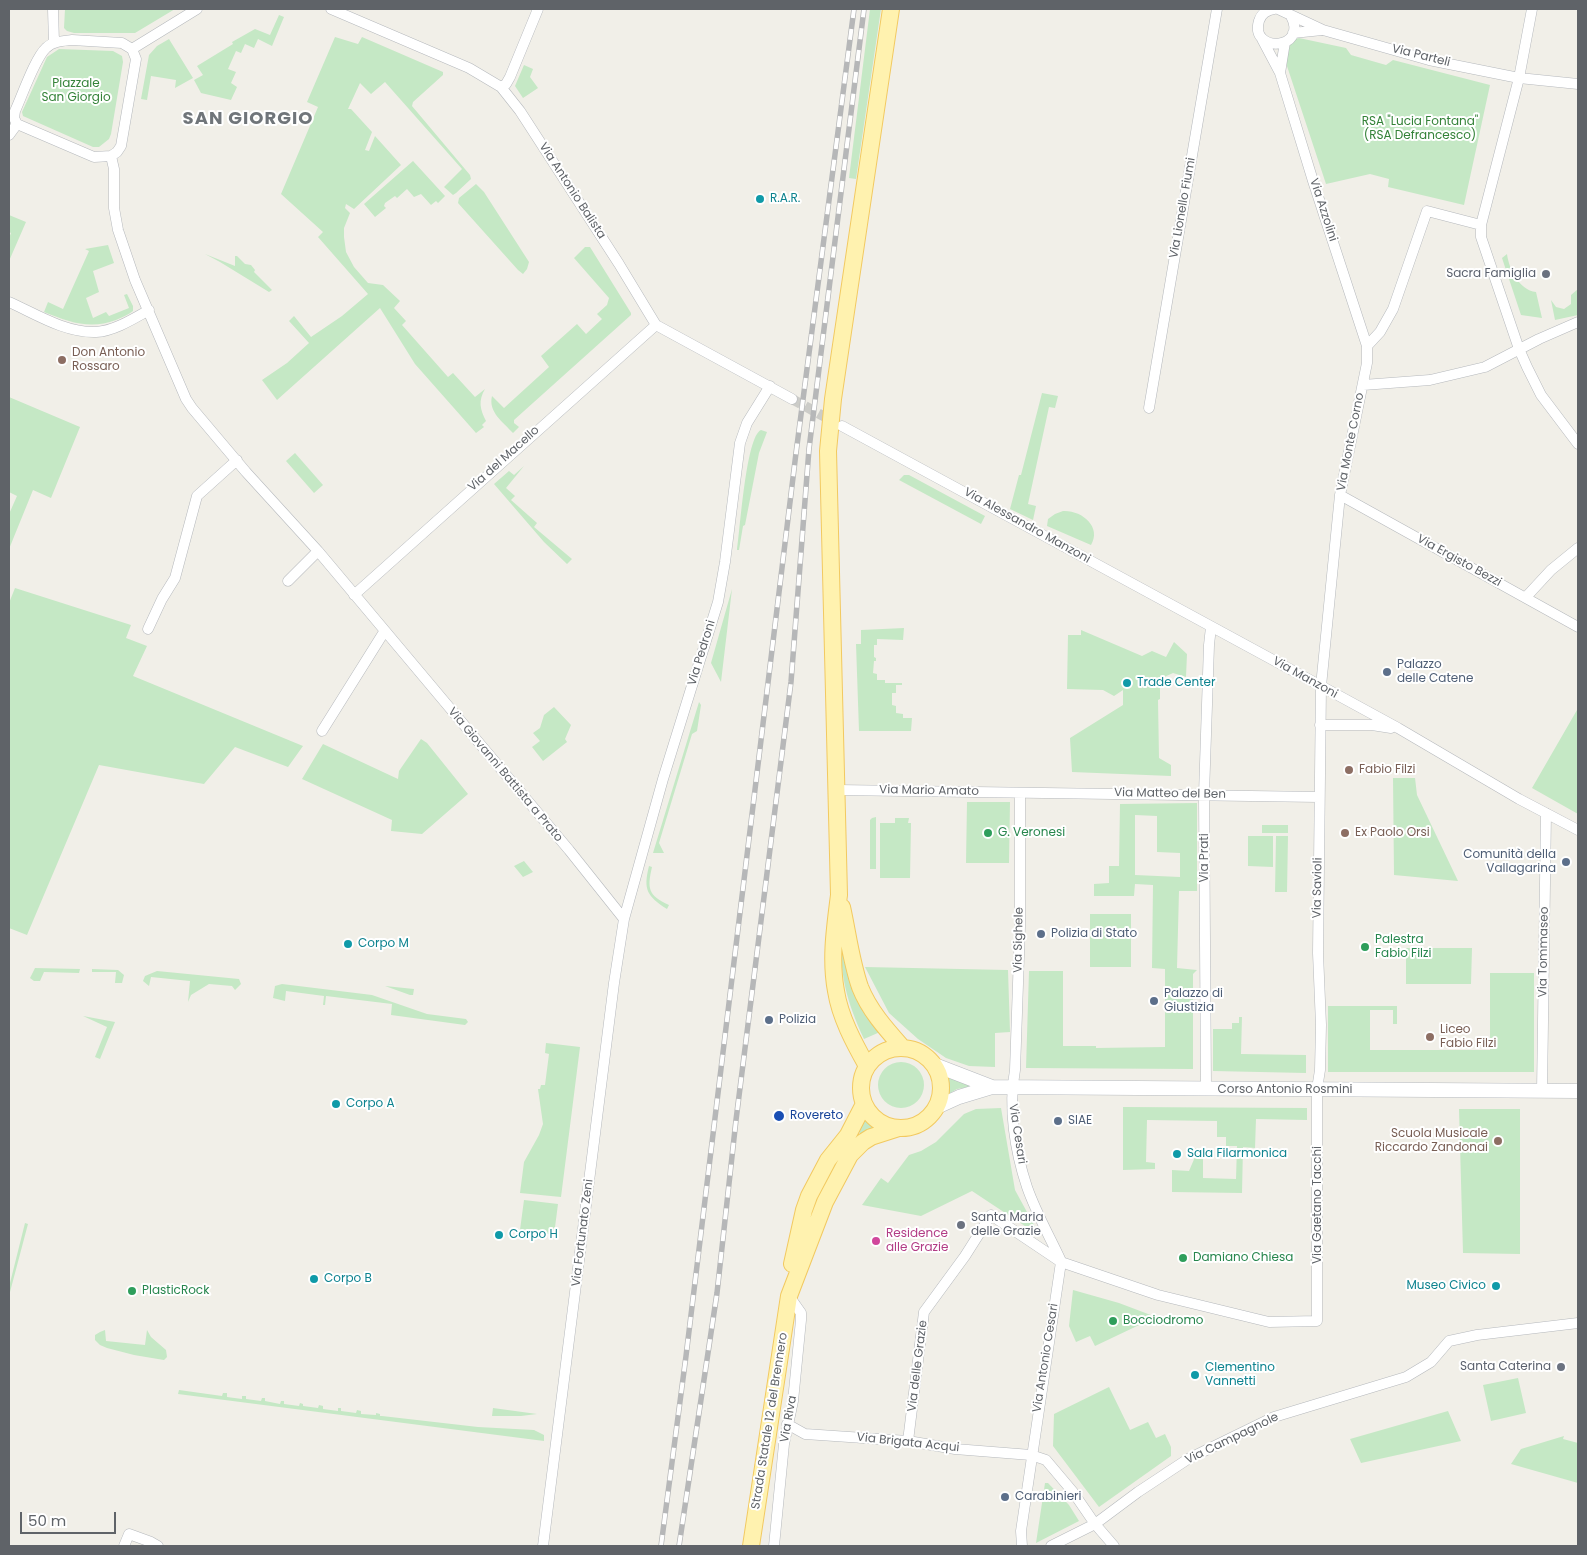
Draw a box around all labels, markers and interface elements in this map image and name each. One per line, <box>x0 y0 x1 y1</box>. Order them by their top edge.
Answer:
street label: Via Parteli <box>1390 42 1452 70</box>
park label: Piazzale San Giorgio <box>41 77 111 105</box>
district label: SAN GIORGIO <box>181 108 315 130</box>
park label: RSA "Lucia Fontana" (RSA Defrancesco) <box>1362 115 1478 143</box>
street label: Via Antonio Balista <box>536 140 608 242</box>
street label: Via Lionello Fiumi <box>1167 156 1199 260</box>
street label: Via Azzolini <box>1306 177 1340 243</box>
place label: R.A.R. <box>770 192 800 206</box>
marker: R.A.R. <box>754 193 766 205</box>
place label: Sacra Famiglia <box>1446 267 1536 281</box>
marker: Sacra Famiglia <box>1540 268 1552 280</box>
place label: Don Antonio Rossaro <box>72 346 145 374</box>
marker: Don Antonio Rossaro <box>56 354 68 366</box>
street label: Via Monte Corno <box>1334 392 1368 492</box>
street label: Via del Macello <box>465 423 543 495</box>
street label: Via Alessandro Manzoni <box>961 485 1093 567</box>
street label: Via Ergisto Bezzi <box>1414 532 1504 590</box>
street label: Via Pedroni <box>685 619 719 687</box>
street label: Via Manzoni <box>1270 654 1340 702</box>
place label: Palazzo delle Catene <box>1397 658 1473 686</box>
marker: Palazzo delle Catene <box>1381 666 1393 678</box>
place label: Trade Center <box>1137 676 1216 690</box>
marker: Trade Center <box>1121 677 1133 689</box>
street label: Via Giovanni Battista a Prato <box>445 705 565 845</box>
place label: Fabio Filzi <box>1359 763 1415 777</box>
marker: Fabio Filzi <box>1343 764 1355 776</box>
street label: Via Mario Amato <box>879 783 979 799</box>
street label: Via Matteo del Ben <box>1114 786 1226 802</box>
place label: G. Veronesi <box>998 826 1065 840</box>
place label: Ex Paolo Orsi <box>1355 826 1430 840</box>
marker: G. Veronesi <box>982 827 994 839</box>
marker: Ex Paolo Orsi <box>1339 827 1351 839</box>
street label: Via Prati <box>1198 833 1212 883</box>
place label: Comunità della Vallagarina <box>1463 848 1556 876</box>
marker: Comunità della Vallagarina <box>1560 856 1572 868</box>
street label: Via Savioli <box>1310 857 1326 919</box>
street label: Via Tommaseo <box>1536 906 1552 998</box>
street label: Via Sighele <box>1011 907 1027 973</box>
place label: Polizia di Stato <box>1051 927 1137 941</box>
marker: Polizia di Stato <box>1035 928 1047 940</box>
place label: Palestra Fabio Filzi <box>1375 933 1431 961</box>
place label: Corpo M <box>358 937 409 951</box>
marker: Corpo M <box>342 938 354 950</box>
marker: Palestra Fabio Filzi <box>1359 941 1371 953</box>
place label: Palazzo di Giustizia <box>1164 987 1223 1015</box>
marker: Palazzo di Giustizia <box>1148 995 1160 1007</box>
place label: Polizia <box>779 1013 816 1027</box>
marker: Polizia <box>763 1014 775 1026</box>
place label: Liceo Fabio Filzi <box>1440 1023 1496 1051</box>
marker: Liceo Fabio Filzi <box>1424 1031 1436 1043</box>
street label: Corso Antonio Rosmini <box>1217 1083 1353 1097</box>
place label: Corpo A <box>346 1097 395 1111</box>
marker: Corpo A <box>330 1098 342 1110</box>
street label: Via Cesari <box>1005 1103 1029 1165</box>
marker: Rovereto <box>772 1109 786 1123</box>
place label: Rovereto <box>790 1109 843 1123</box>
place label: SIAE <box>1068 1114 1092 1128</box>
marker: SIAE <box>1052 1115 1064 1127</box>
place label: Scuola Musicale Riccardo Zandonai <box>1375 1127 1488 1155</box>
marker: Scuola Musicale Riccardo Zandonai <box>1492 1135 1504 1147</box>
street label: Via Gaetano Tacchi <box>1311 1146 1325 1264</box>
place label: Sala Filarmonica <box>1187 1147 1287 1161</box>
marker: Sala Filarmonica <box>1171 1148 1183 1160</box>
street label: Via Fortunato Zeni <box>569 1178 597 1288</box>
place label: Santa Maria delle Grazie <box>971 1211 1044 1239</box>
marker: Santa Maria delle Grazie <box>955 1219 967 1231</box>
place label: Residence alle Grazie <box>886 1227 948 1255</box>
place label: Corpo H <box>509 1228 558 1242</box>
marker: Corpo H <box>493 1229 505 1241</box>
marker: Residence alle Grazie <box>870 1235 882 1247</box>
place label: Damiano Chiesa <box>1193 1251 1293 1265</box>
marker: Damiano Chiesa <box>1177 1252 1189 1264</box>
place label: Corpo B <box>324 1272 372 1286</box>
marker: Corpo B <box>308 1273 320 1285</box>
place label: Museo Civico <box>1407 1279 1486 1293</box>
marker: Museo Civico <box>1490 1280 1502 1292</box>
place label: PlasticRock <box>142 1284 209 1298</box>
marker: PlasticRock <box>126 1285 138 1297</box>
street label: Via Antonio Cesari <box>1030 1302 1062 1414</box>
place label: Bocciodromo <box>1123 1314 1204 1328</box>
marker: Bocciodromo <box>1107 1315 1119 1327</box>
street label: Via delle Grazie <box>905 1319 931 1413</box>
street label: Strada Statale 12 del Brennero <box>749 1332 791 1510</box>
place label: Santa Caterina <box>1460 1360 1551 1374</box>
place label: Clementino Vannetti <box>1205 1361 1275 1389</box>
marker: Santa Caterina <box>1555 1361 1567 1373</box>
marker: Clementino Vannetti <box>1189 1369 1201 1381</box>
street label: Via Riva <box>778 1394 800 1444</box>
street label: Via Campagnole <box>1183 1410 1281 1468</box>
street label: Via Brigata Acqui <box>856 1430 960 1456</box>
place label: Carabinieri <box>1015 1490 1082 1504</box>
marker: Carabinieri <box>999 1491 1011 1503</box>
scale bar <box>22 1502 119 1534</box>
text: 50 m <box>28 1510 66 1531</box>

